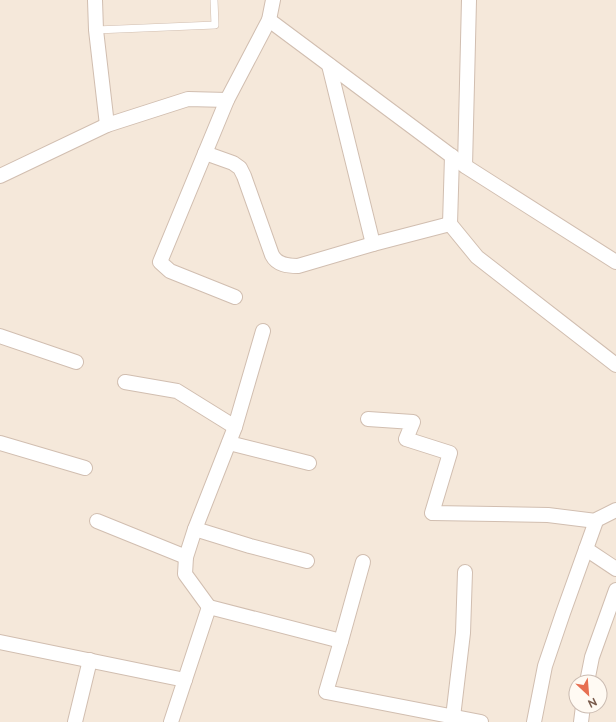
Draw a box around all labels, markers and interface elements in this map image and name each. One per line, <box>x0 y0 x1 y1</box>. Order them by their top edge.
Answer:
north arrow <box>568 674 608 714</box>
text: N <box>586 695 599 710</box>

